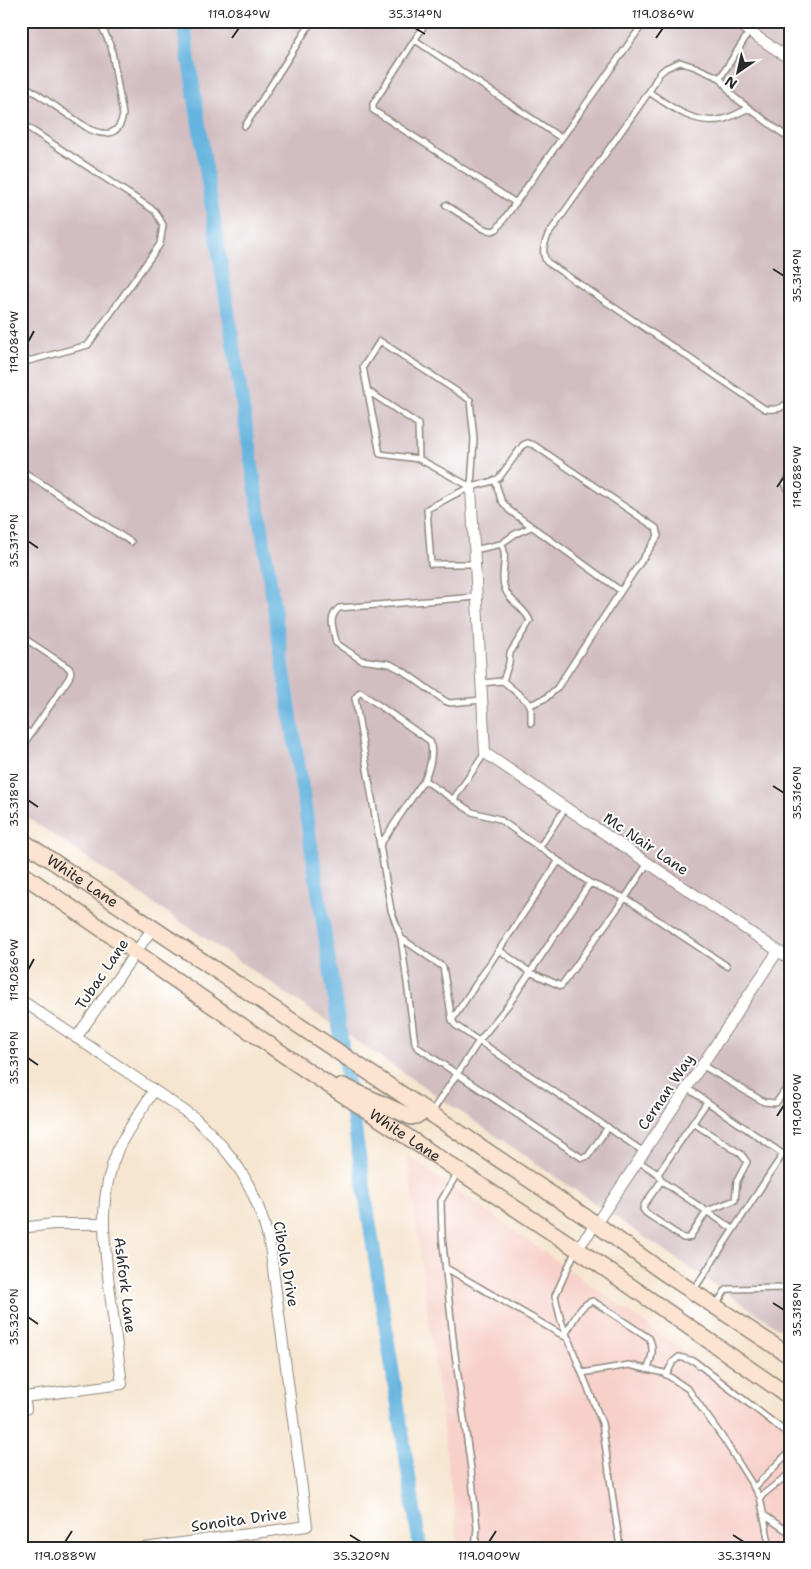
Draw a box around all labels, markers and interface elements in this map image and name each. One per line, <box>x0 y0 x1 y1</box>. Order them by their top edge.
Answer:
text: 119.084°W <box>208 6 270 22</box>
text: 35.314°N <box>388 6 442 22</box>
text: 119.086°W <box>632 6 694 22</box>
north arrow <box>714 48 764 98</box>
text: N <box>721 72 740 93</box>
text: 35.314°N <box>789 249 805 303</box>
text: 119.084°W <box>6 311 22 373</box>
text: 119.088°W <box>789 446 805 508</box>
text: 35.317°N <box>6 514 22 568</box>
text: 35.316°N <box>789 766 805 820</box>
text: 35.318°N <box>6 773 22 827</box>
street label: Mc Nair Lane <box>599 808 693 880</box>
street label: White Lane <box>43 850 122 912</box>
street label: Tubac Lane <box>71 934 133 1014</box>
text: 119.086°W <box>6 939 22 1001</box>
text: 35.319°N <box>6 1031 22 1085</box>
street label: Cernan Way <box>633 1050 699 1134</box>
text: 119.090°W <box>789 1074 805 1136</box>
street label: White Lane <box>365 1104 445 1166</box>
street label: Cibola Drive <box>269 1220 303 1308</box>
street label: Ashfork Lane <box>109 1236 141 1334</box>
text: 35.318°N <box>789 1283 805 1337</box>
text: 35.320°N <box>6 1288 22 1346</box>
street label: Sonoita Drive <box>190 1503 288 1537</box>
text: 119.088°W <box>34 1548 96 1564</box>
text: 35.320°N <box>332 1548 390 1564</box>
text: 119.090°W <box>458 1548 520 1564</box>
text: 35.319°N <box>717 1548 771 1564</box>

